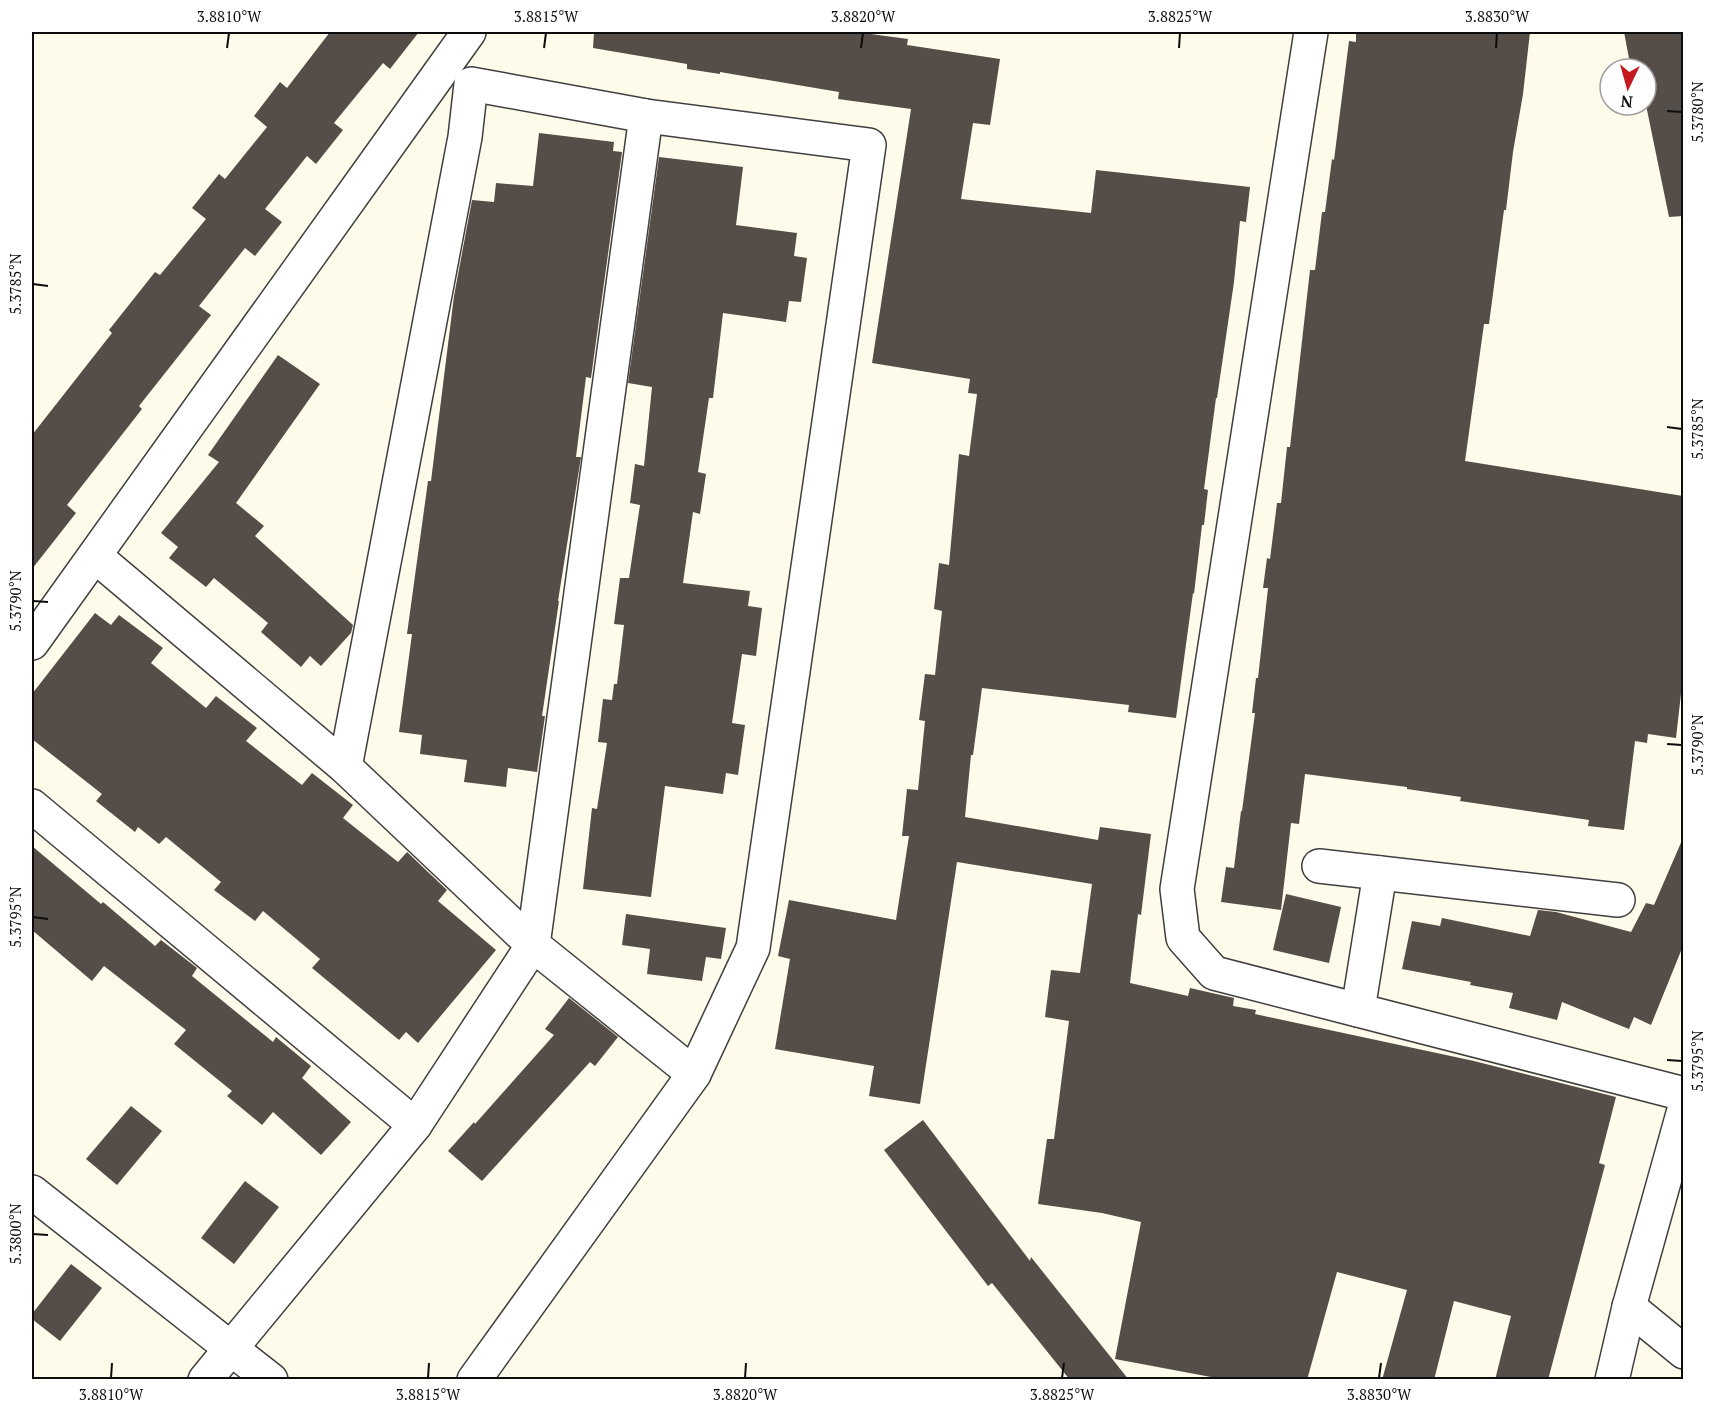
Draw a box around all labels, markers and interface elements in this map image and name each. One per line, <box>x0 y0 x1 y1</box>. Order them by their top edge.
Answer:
text: 3.8810°W <box>197 6 262 26</box>
text: 3.8815°W <box>514 6 579 26</box>
text: 3.8820°W <box>831 6 896 26</box>
text: 3.8825°W <box>1148 6 1213 26</box>
text: 3.8830°W <box>1465 6 1530 26</box>
north arrow <box>1598 57 1658 117</box>
text: 5.3780°N <box>1687 81 1707 143</box>
text: N <box>1620 90 1634 113</box>
text: 5.3785°N <box>5 253 25 315</box>
text: 5.3785°N <box>1687 398 1707 460</box>
text: 5.3790°N <box>5 570 25 632</box>
text: 5.3790°N <box>1687 714 1707 776</box>
text: 5.3795°N <box>5 886 25 948</box>
text: 5.3795°N <box>1687 1030 1707 1092</box>
text: 5.3800°N <box>5 1203 25 1265</box>
text: 3.8810°W <box>79 1384 144 1404</box>
text: 3.8815°W <box>396 1384 461 1404</box>
text: 3.8820°W <box>713 1384 778 1404</box>
text: 3.8825°W <box>1030 1384 1095 1404</box>
text: 3.8830°W <box>1347 1384 1412 1404</box>

